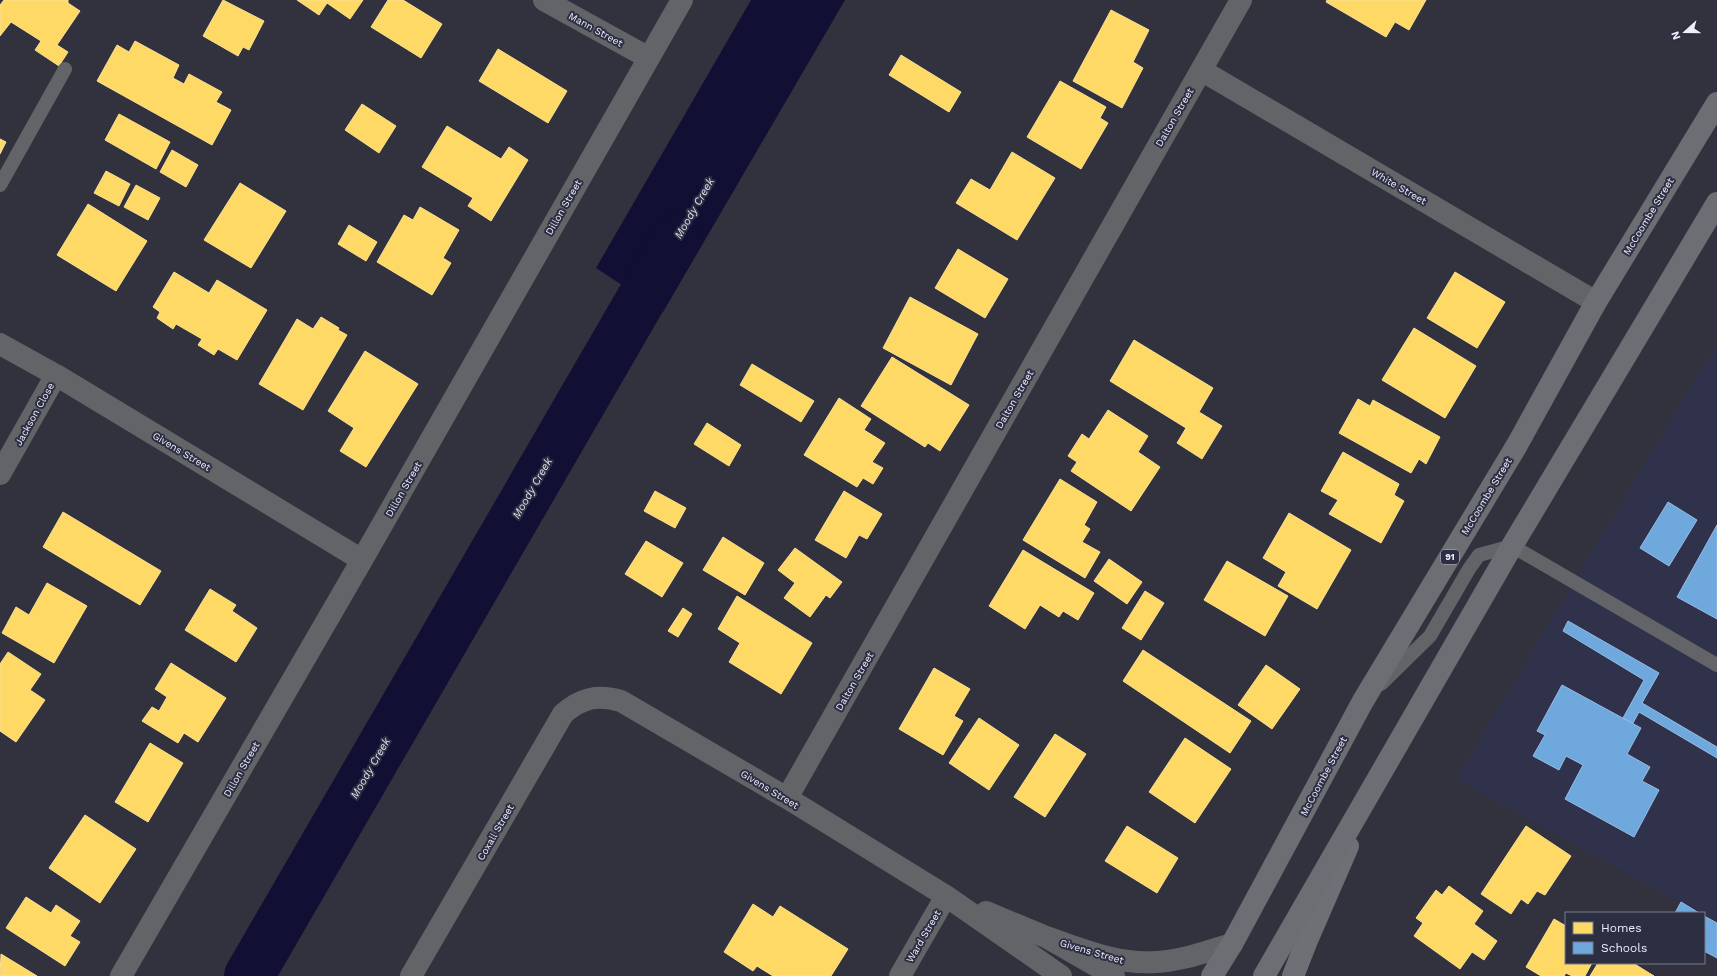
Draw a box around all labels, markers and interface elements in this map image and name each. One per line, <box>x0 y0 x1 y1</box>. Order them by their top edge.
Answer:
street label: Mann Street <box>567 10 625 49</box>
north arrow <box>1665 12 1705 52</box>
text: N <box>1669 29 1684 42</box>
street label: Dalton Street <box>1153 85 1196 148</box>
street label: White Street <box>1369 166 1429 207</box>
water label: Moody Creek <box>672 175 718 241</box>
street label: McCoombe Street <box>1621 175 1676 257</box>
street label: Dillon Street <box>543 177 584 237</box>
street label: Dalton Street <box>993 367 1036 430</box>
street label: Jackson Close <box>13 381 56 448</box>
street label: Givens Street <box>151 430 213 474</box>
water label: Moody Creek <box>510 455 556 521</box>
street label: McCoombe Street <box>1459 455 1514 537</box>
street label: Dillon Street <box>383 459 424 519</box>
road number: 91 <box>1441 550 1459 564</box>
street label: Dalton Street <box>833 649 876 712</box>
street label: McCoombe Street <box>1298 734 1349 818</box>
water label: Moody Creek <box>348 735 394 801</box>
street label: Dillon Street <box>221 739 262 799</box>
street label: Givens Street <box>739 768 801 812</box>
street label: Coxall Street <box>475 802 516 862</box>
street label: Ward Street <box>904 907 943 964</box>
legend <box>1565 912 1705 964</box>
text: Homes <box>1601 921 1642 935</box>
street label: Givens Street <box>1059 937 1126 966</box>
text: Schools <box>1601 941 1647 955</box>

